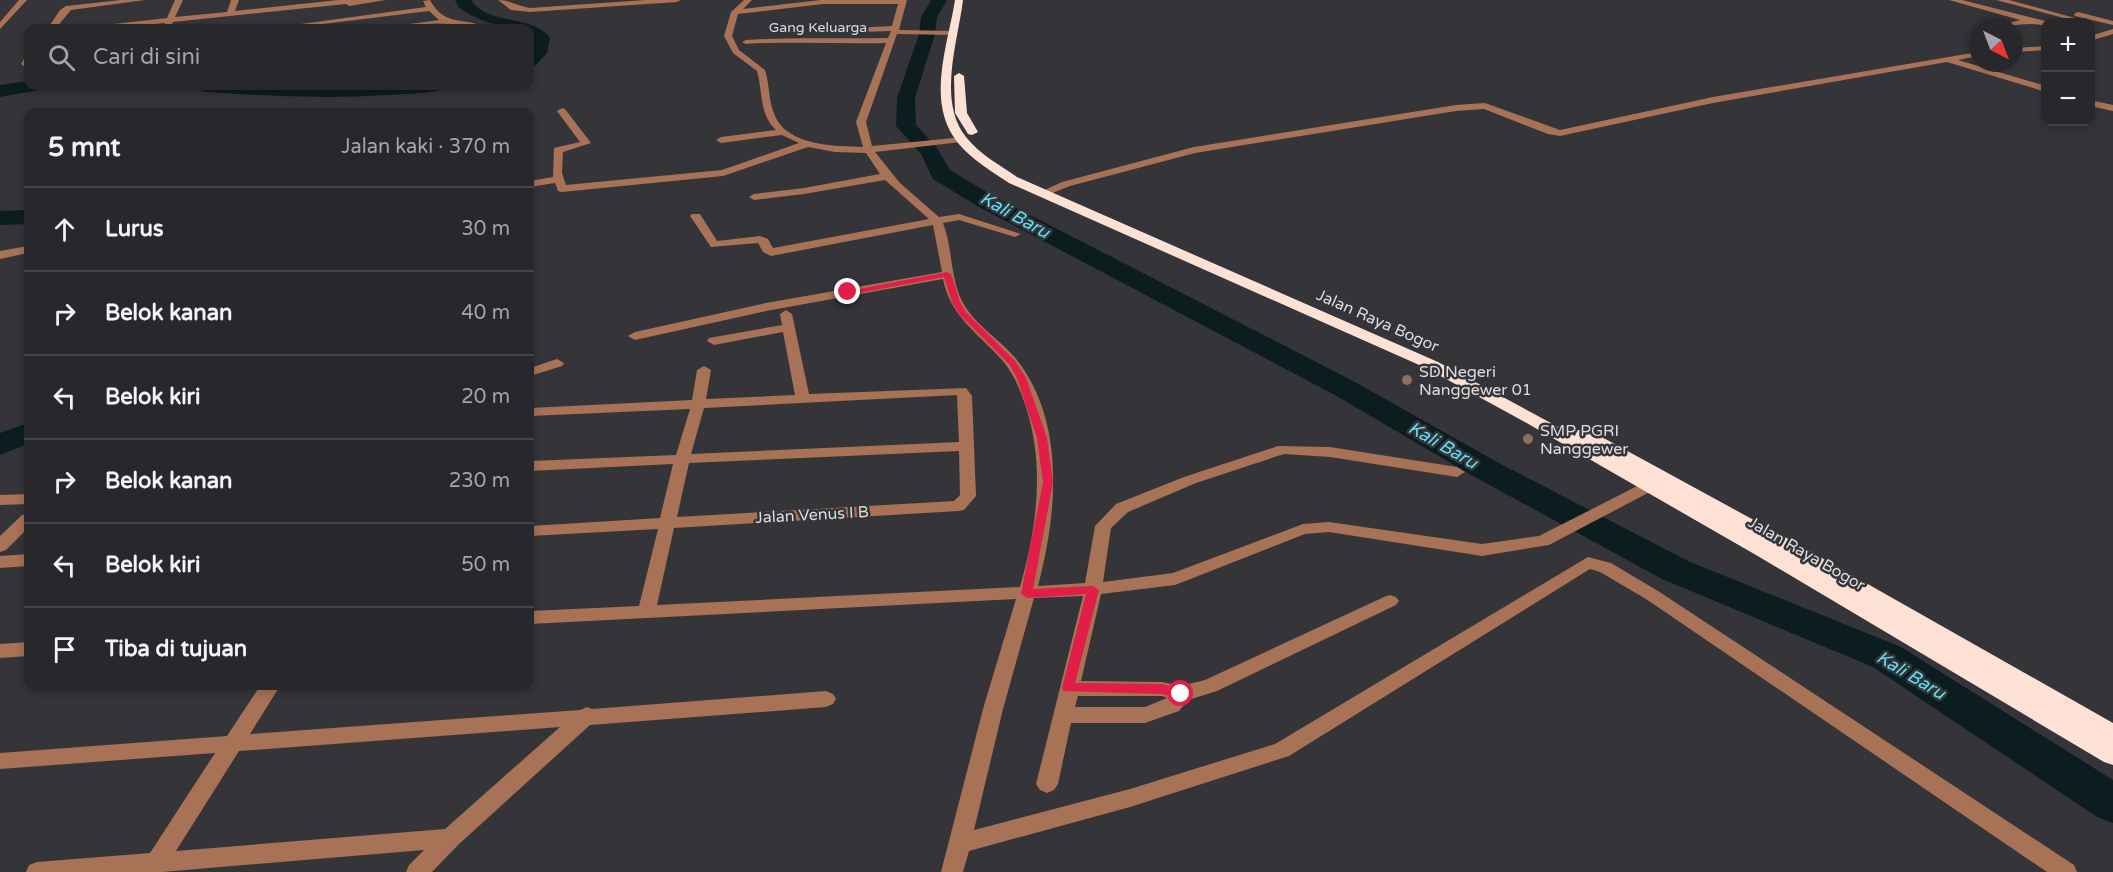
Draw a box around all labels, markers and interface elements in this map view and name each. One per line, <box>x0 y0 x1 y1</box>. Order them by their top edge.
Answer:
north arrow <box>1969 18 2023 72</box>
map controls <box>2041 18 2095 126</box>
button: + <box>2041 18 2095 72</box>
street label: Gang Keluarga <box>769 19 867 36</box>
search box <box>24 24 534 90</box>
icon: search <box>45 41 78 74</box>
text: Cari di sini <box>93 44 200 70</box>
button: − <box>2041 72 2095 126</box>
text: 5 mnt <box>48 132 120 163</box>
text: Jalan kaki · 370 m <box>341 135 510 159</box>
water label: Kali Baru <box>976 187 1055 244</box>
icon: ahead <box>48 213 81 246</box>
text: Lurus <box>105 216 163 242</box>
text: 30 m <box>461 217 510 241</box>
route end <box>834 278 860 304</box>
street label: Jalan Raya Bogor <box>1313 285 1443 357</box>
icon: right <box>48 297 81 330</box>
text: Belok kanan <box>105 300 232 326</box>
text: 40 m <box>461 301 510 325</box>
place label: SD Negeri Nanggewer 01 <box>1419 362 1532 400</box>
marker: SD Negeri Nanggewer 01 <box>1400 373 1414 387</box>
icon: left <box>48 381 81 414</box>
text: Belok kiri <box>105 384 201 410</box>
text: 20 m <box>461 385 510 409</box>
water label: Kali Baru <box>1404 416 1482 474</box>
place label: SMP PGRI Nanggewer <box>1540 421 1629 459</box>
marker: SMP PGRI Nanggewer <box>1521 432 1535 446</box>
icon: right <box>48 465 81 498</box>
text: Belok kanan <box>105 468 232 494</box>
text: 230 m <box>449 469 510 493</box>
street label: Jalan Venus I B <box>755 502 869 528</box>
street label: Jalan Raya Bogor <box>1744 512 1869 596</box>
icon: left <box>48 549 81 582</box>
text: Belok kiri <box>105 552 201 578</box>
text: 50 m <box>461 553 510 577</box>
icon: arrive <box>48 633 81 666</box>
text: Tiba di tujuan <box>105 636 247 662</box>
water label: Kali Baru <box>1873 646 1950 705</box>
route start <box>1167 680 1193 706</box>

